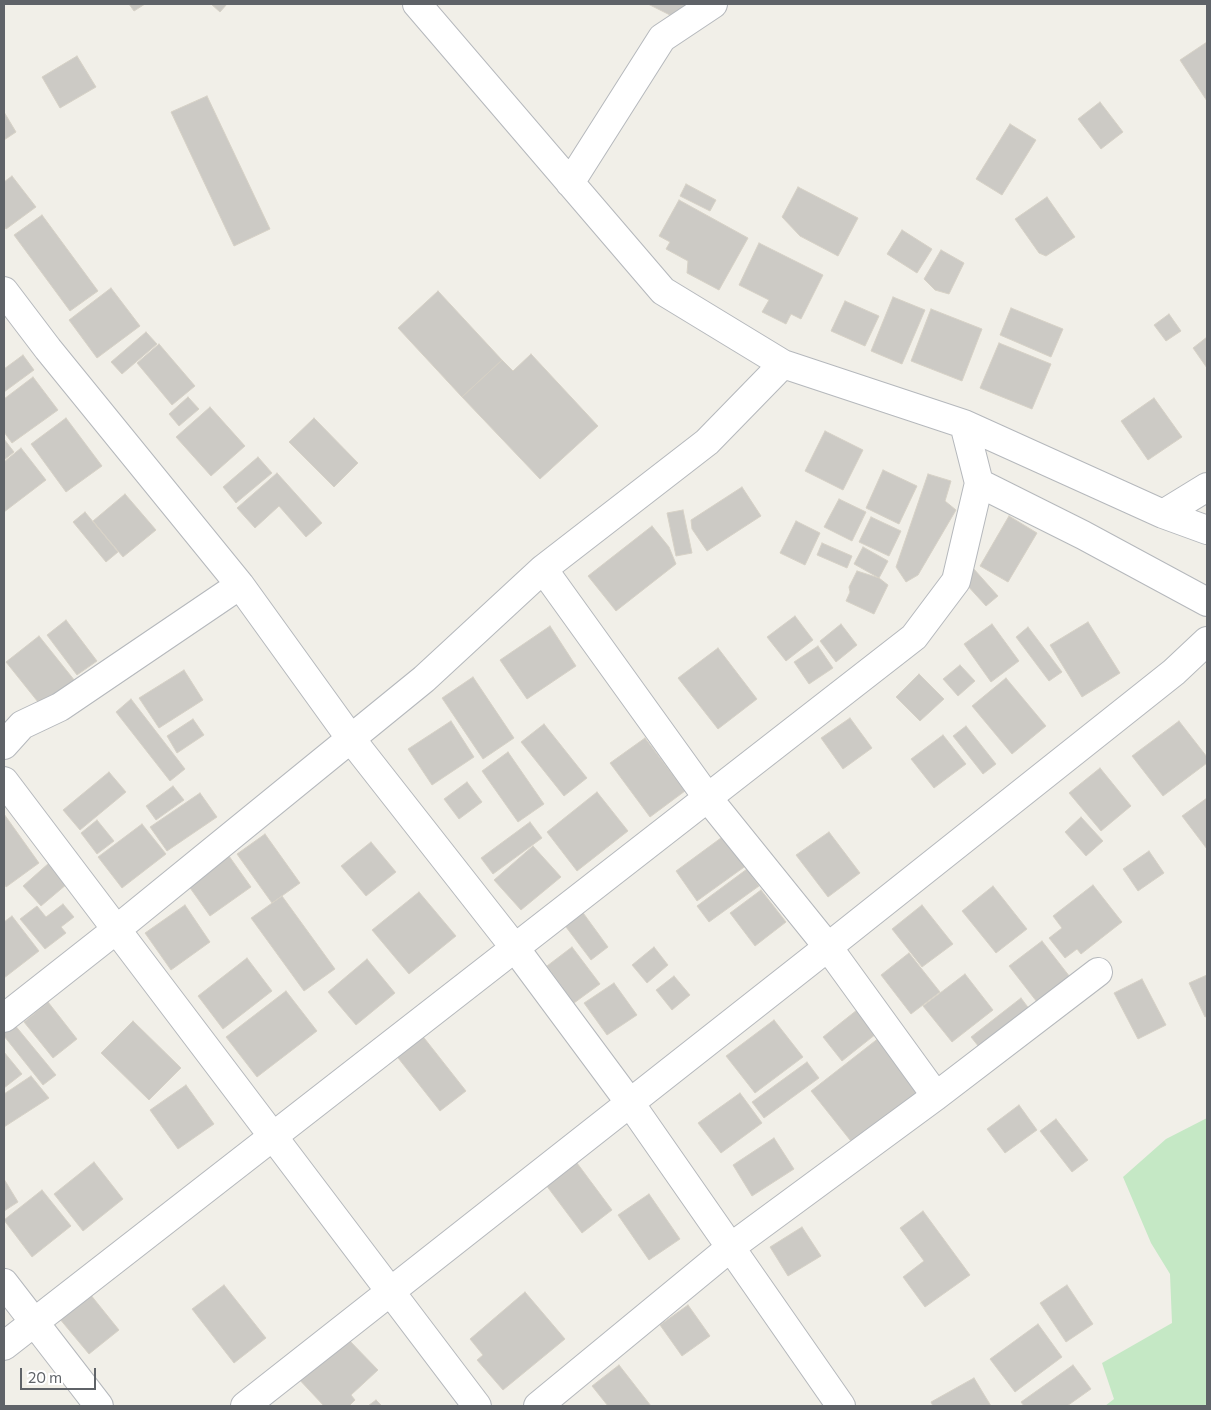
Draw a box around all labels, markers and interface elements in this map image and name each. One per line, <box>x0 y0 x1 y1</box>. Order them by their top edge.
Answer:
scale bar <box>22 1358 99 1390</box>
text: 20 m <box>28 1368 62 1386</box>

